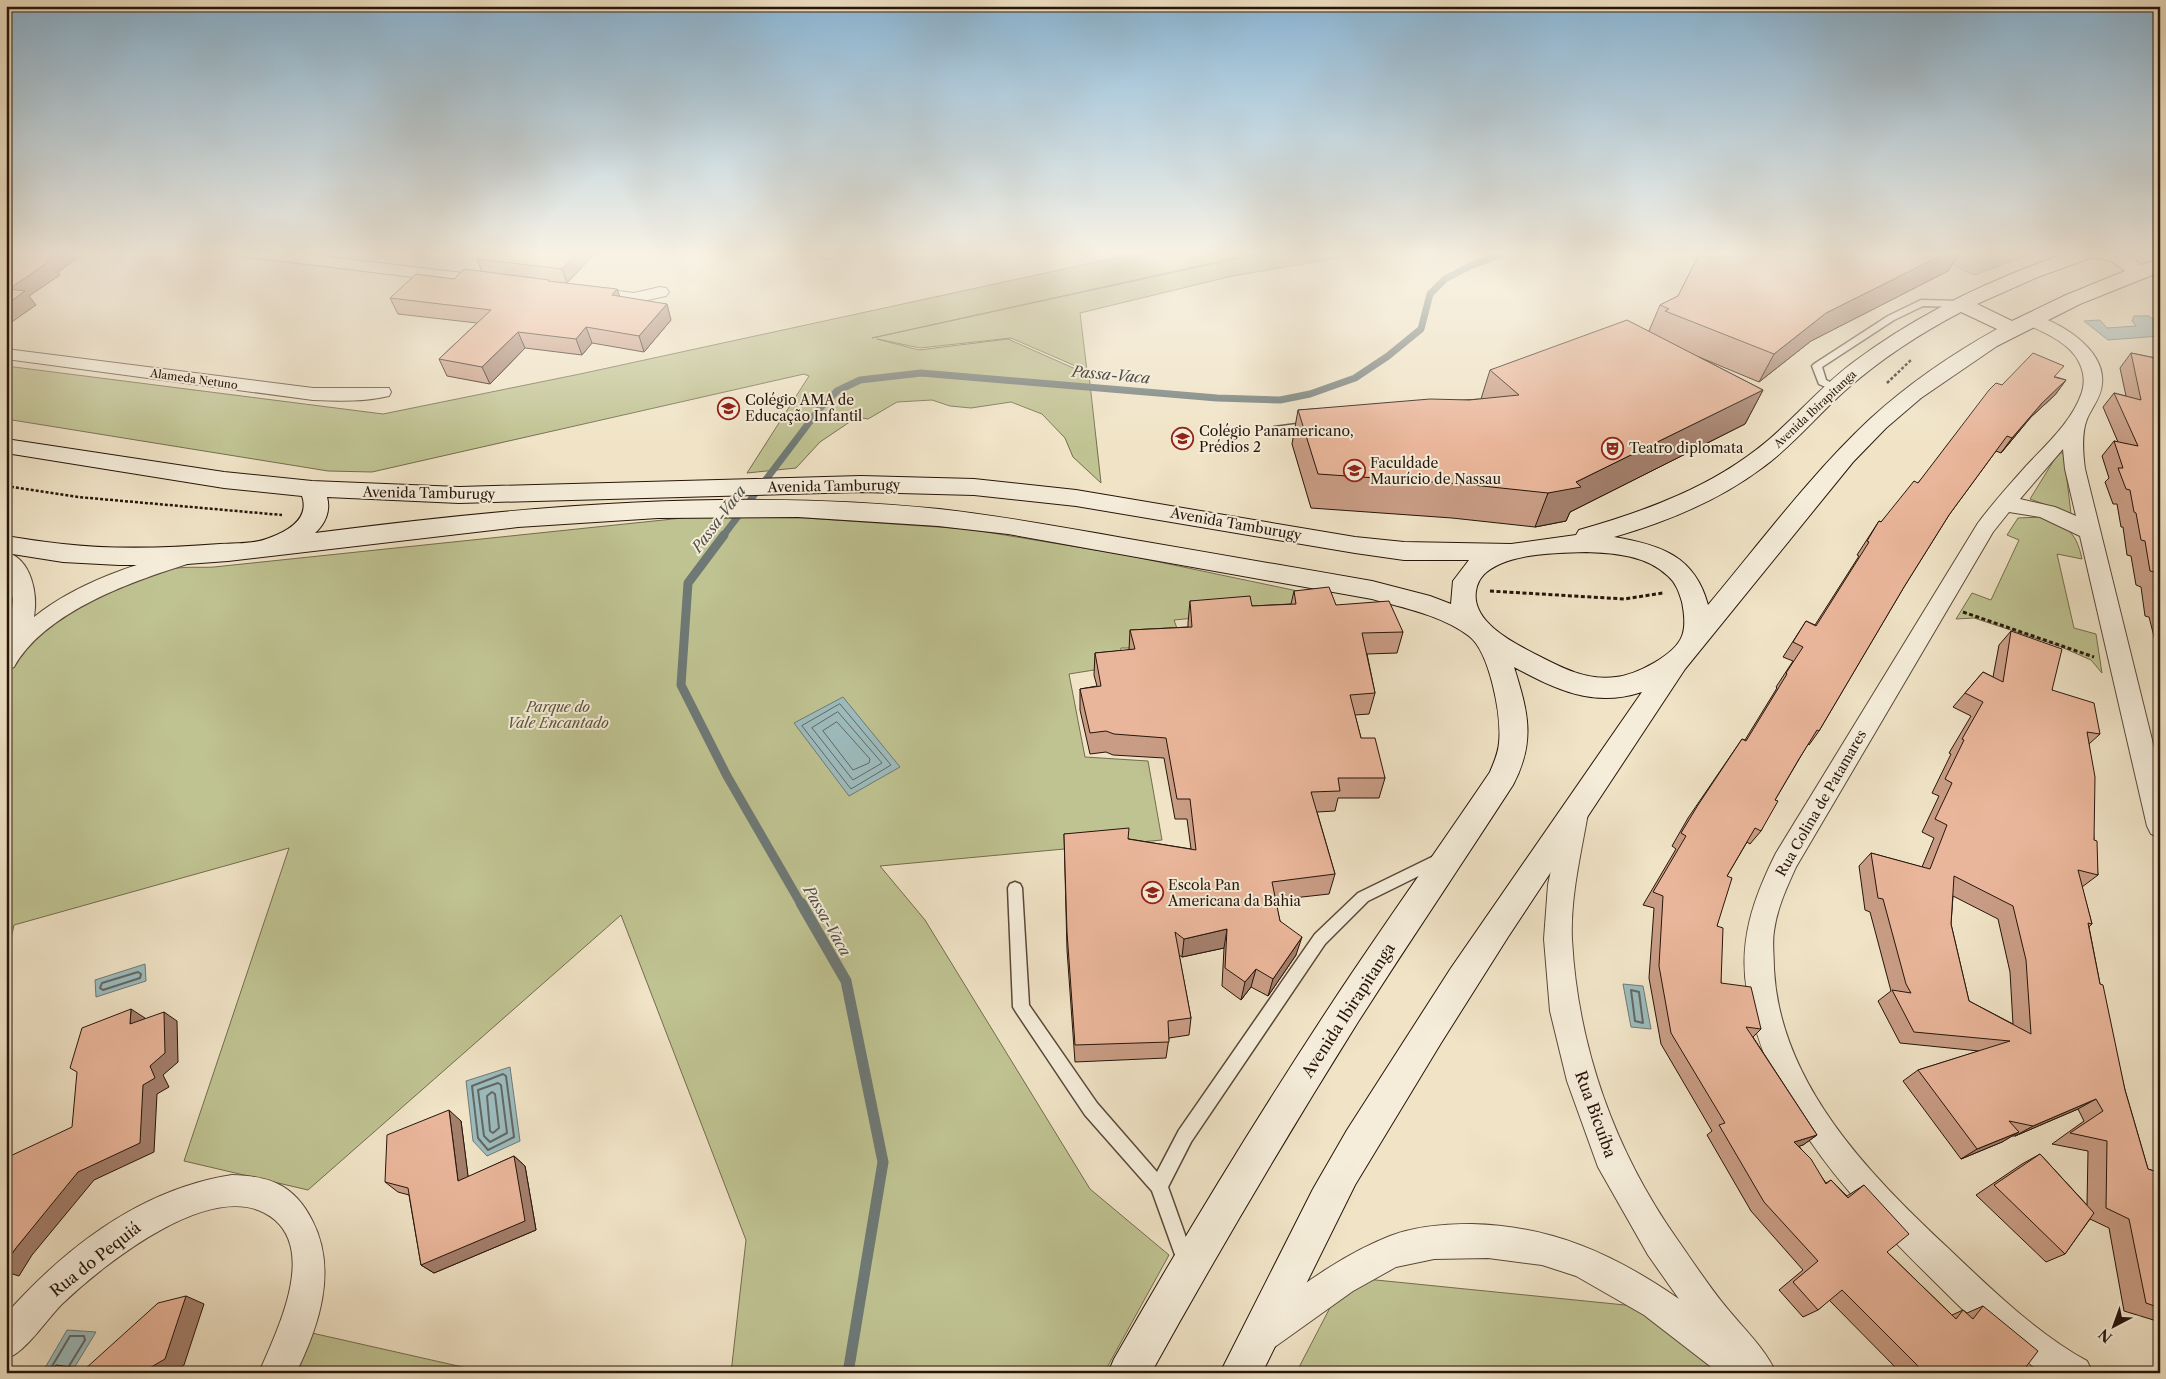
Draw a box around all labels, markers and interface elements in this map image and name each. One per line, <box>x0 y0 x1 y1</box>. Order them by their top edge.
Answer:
water label: Passa-Vaca <box>1070 362 1151 387</box>
street label: Alameda Netuno <box>148 366 239 392</box>
street label: Avenida Ibirapitanga <box>1770 367 1859 451</box>
place label: Colégio AMA de Educação Infantil <box>745 391 862 425</box>
school or university icon: Colégio AMA de Educação Infantil <box>717 396 741 420</box>
place label: Colégio Panamericano, Prédios 2 <box>1199 422 1354 456</box>
school or university icon: Colégio Panamericano, Prédios 2 <box>1171 427 1195 451</box>
theatre icon: Teatro diplomata <box>1601 436 1625 460</box>
place label: Teatro diplomata <box>1629 439 1744 457</box>
place label: Faculdade Maurício de Nassau <box>1370 454 1501 488</box>
school or university icon: Faculdade Maurício de Nassau <box>1342 459 1366 483</box>
street label: Avenida Tamburugy <box>766 476 901 496</box>
water label: Passa-Vaca <box>687 482 750 557</box>
street label: Avenida Tamburugy <box>361 483 496 503</box>
street label: Avenida Tamburugy <box>1168 503 1303 544</box>
park label: Parque do Vale Encantado <box>507 698 609 732</box>
street label: Rua Colina de Patamares <box>1772 727 1870 879</box>
place label: Escola Pan Americana da Bahia <box>1167 876 1302 910</box>
water label: Passa-Vaca <box>799 881 855 960</box>
school or university icon: Escola Pan Americana da Bahia <box>1140 881 1164 905</box>
street label: Avenida Ibirapitanga <box>1296 938 1399 1082</box>
street label: Rua Bicuíba <box>1571 1068 1621 1161</box>
street label: Rua do Pequiá <box>46 1217 145 1301</box>
north arrow <box>2088 1302 2138 1352</box>
text: N <box>2095 1325 2116 1347</box>

